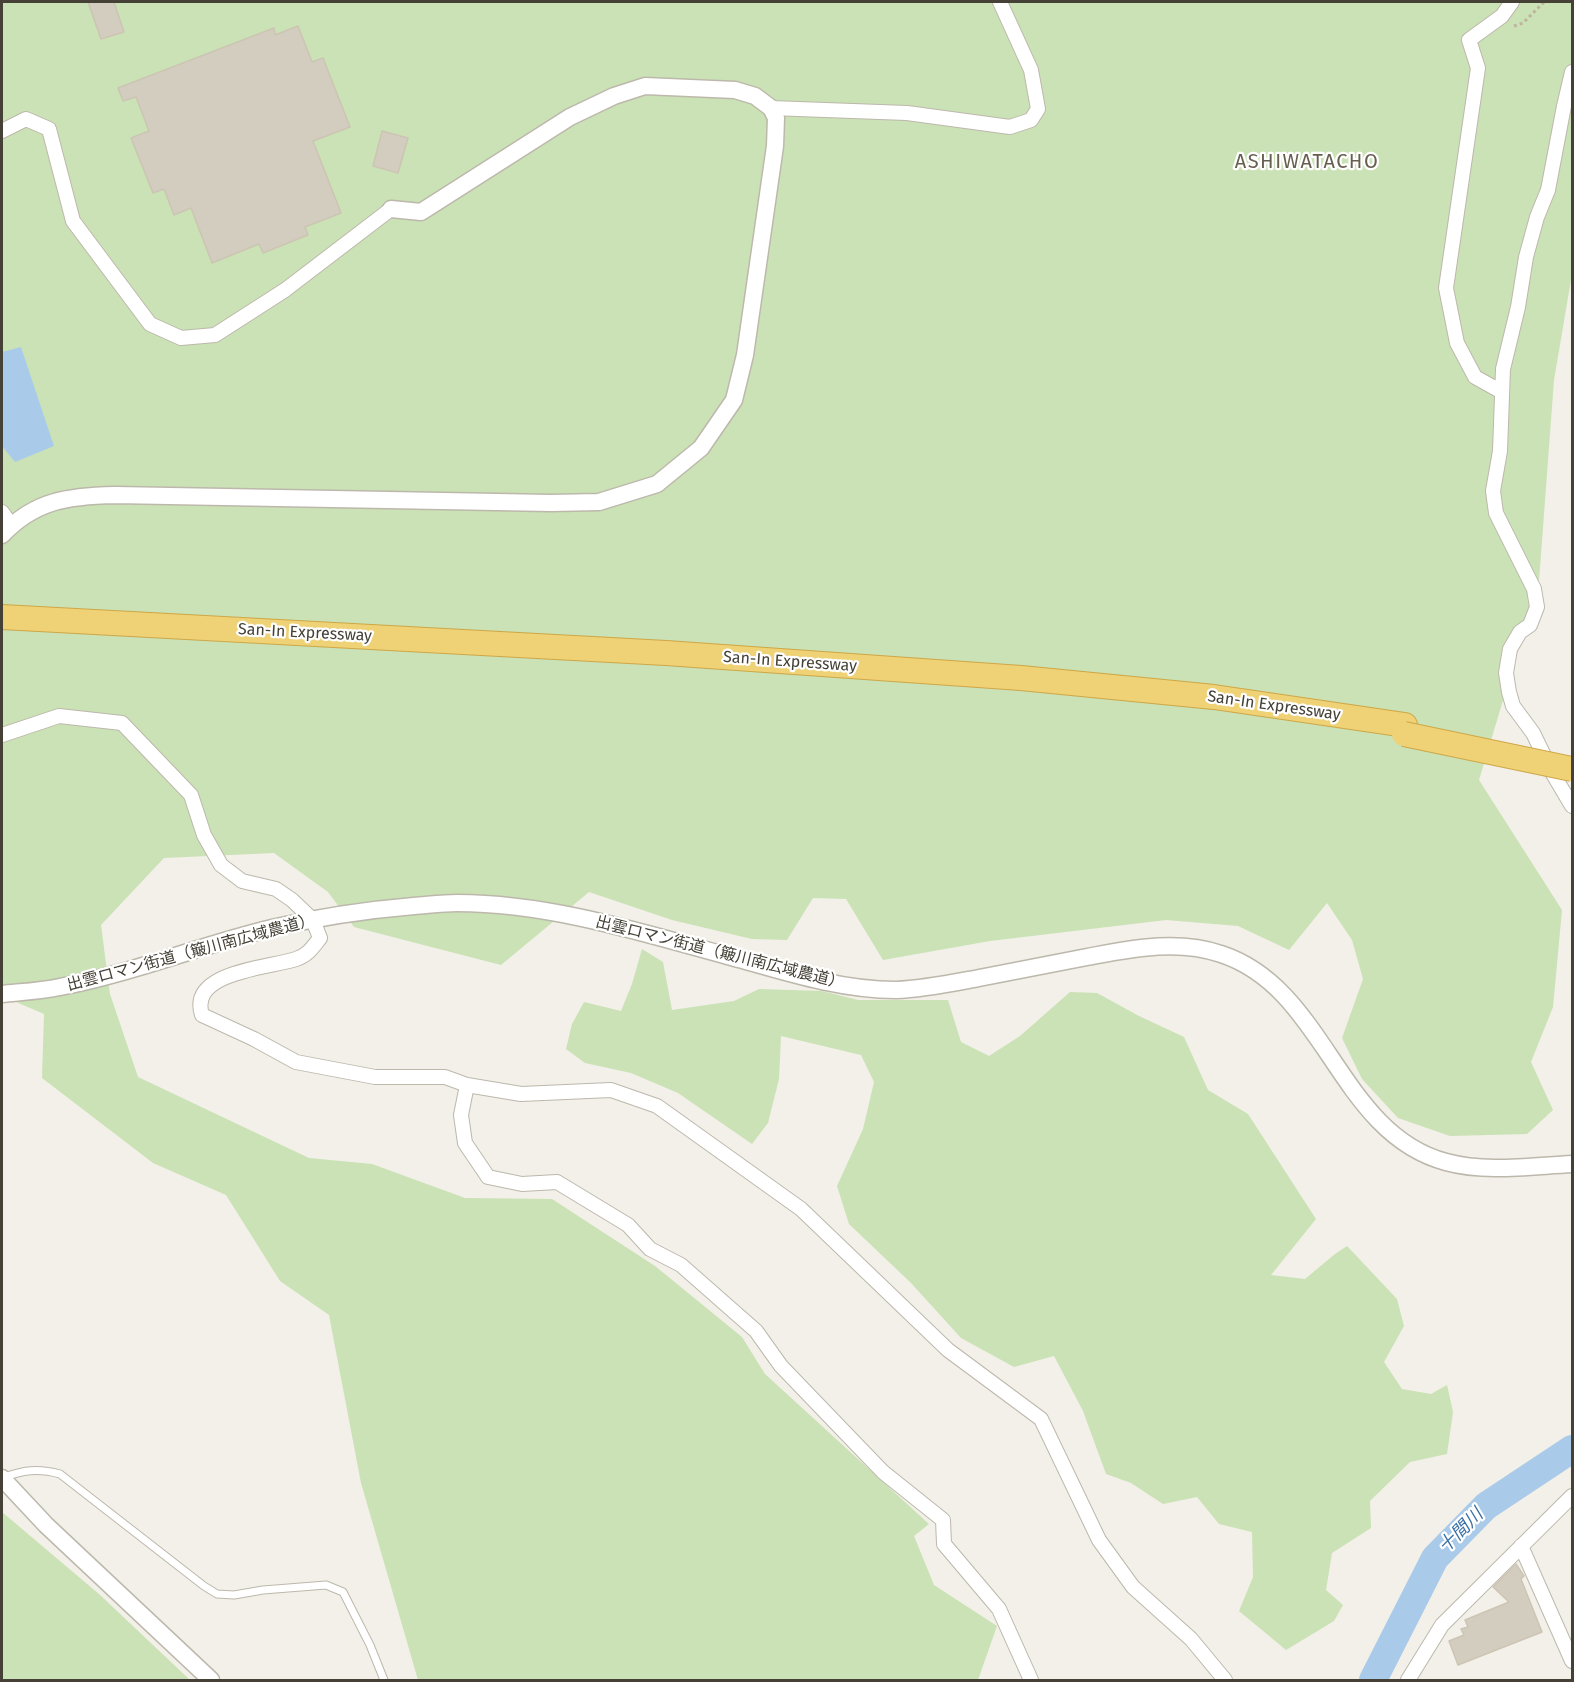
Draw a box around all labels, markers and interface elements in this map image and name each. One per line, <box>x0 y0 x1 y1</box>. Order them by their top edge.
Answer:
district label: ASHIWATACHO <box>1235 150 1379 174</box>
street label: San-In Expressway <box>238 620 372 646</box>
street label: San-In Expressway <box>722 648 858 676</box>
street label: San-In Expressway <box>1206 687 1342 725</box>
street label: 出雲ロマン街道（簸川南広域農道） <box>65 911 317 995</box>
street label: 出雲ロマン街道（簸川南広域農道） <box>593 913 847 993</box>
water label: 十間川 <box>1434 1504 1488 1558</box>

